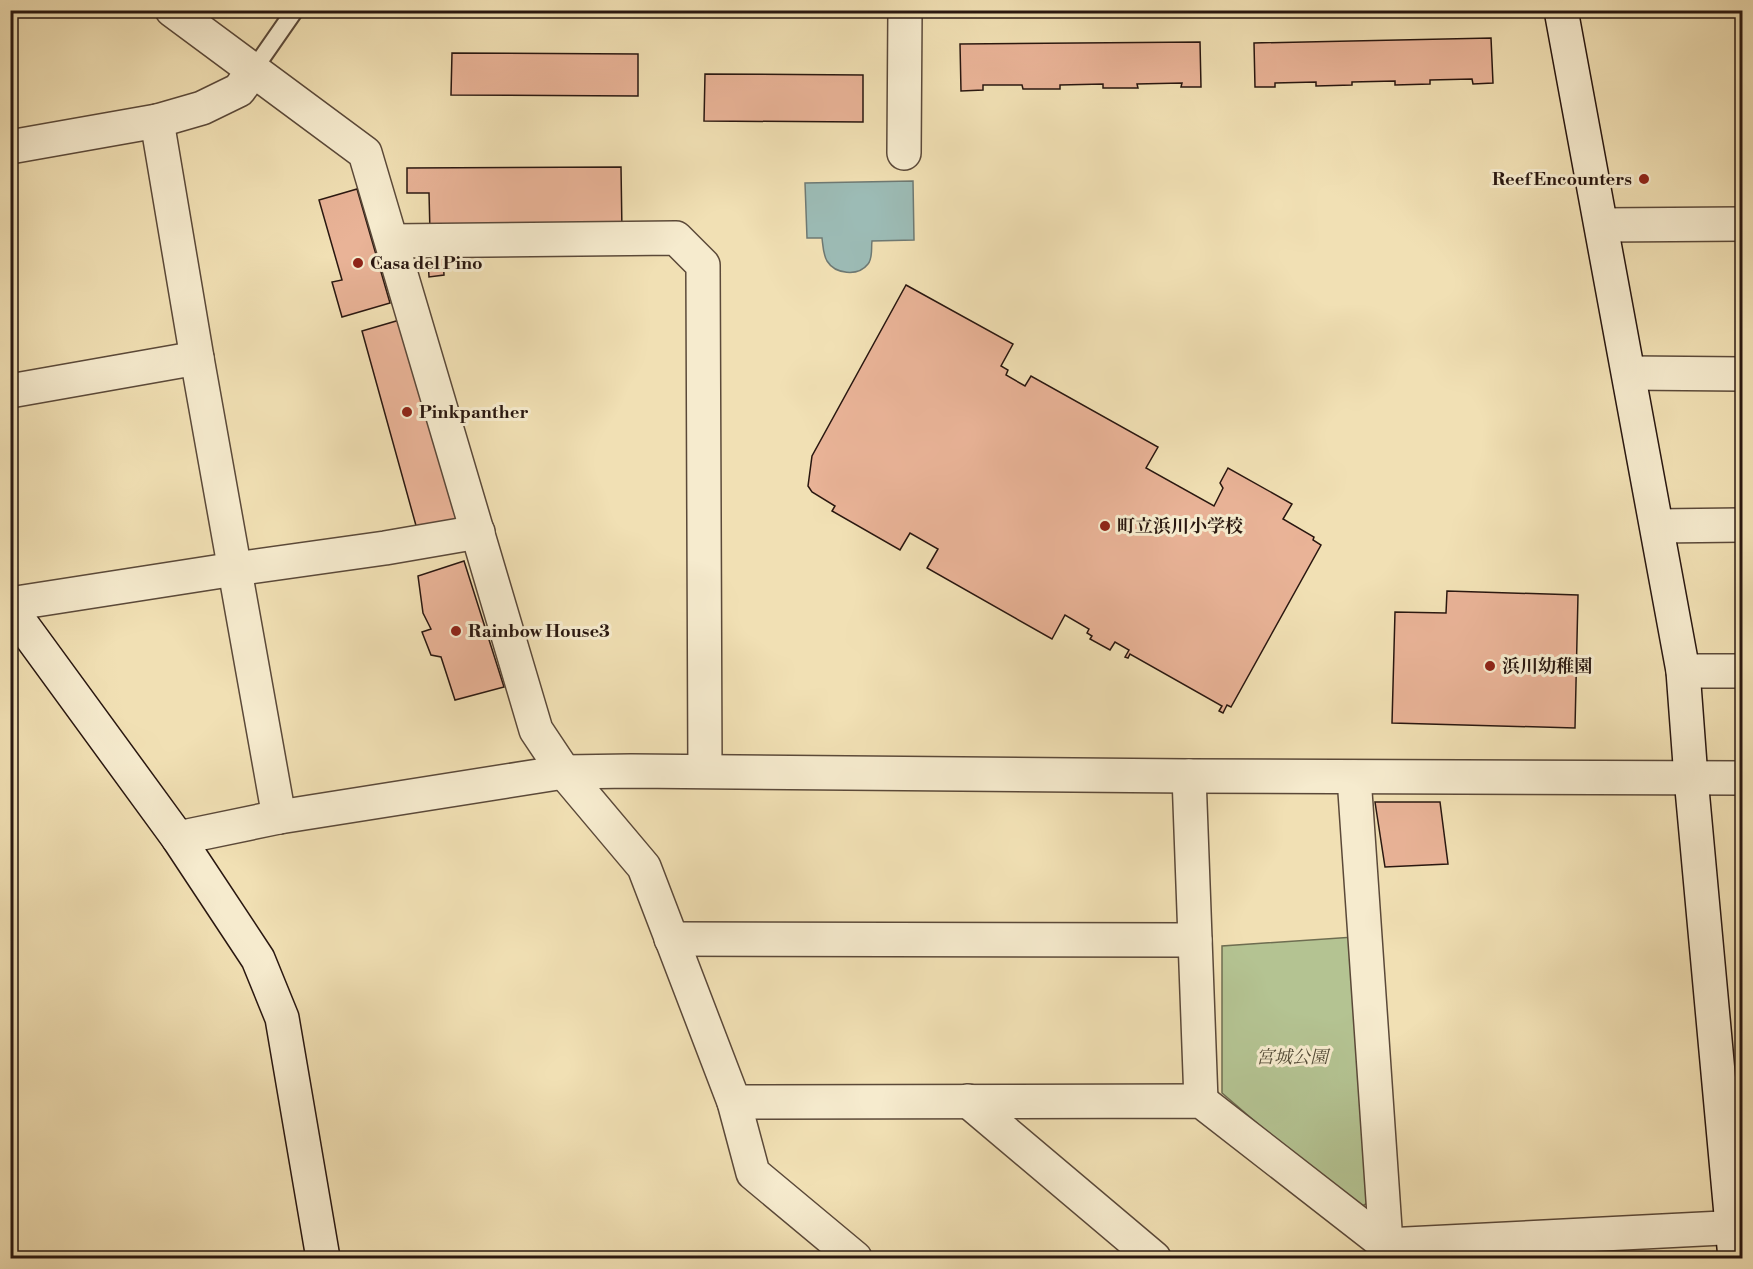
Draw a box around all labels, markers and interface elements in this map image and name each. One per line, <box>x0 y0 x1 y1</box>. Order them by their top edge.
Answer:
place label: Reef Encounters <box>1492 168 1632 191</box>
marker: Reef Encounters <box>1637 172 1651 186</box>
place label: Casa del Pino <box>370 252 483 275</box>
marker: Casa del Pino <box>351 256 365 270</box>
place label: Pinkpanther <box>419 401 529 424</box>
marker: Pinkpanther <box>400 405 414 419</box>
place label: 町立浜川小学校 <box>1117 515 1243 538</box>
marker: 町立浜川小学校 <box>1098 519 1112 533</box>
place label: Rainbow House3 <box>468 620 610 643</box>
marker: Rainbow House3 <box>449 624 463 638</box>
place label: 浜川幼稚園 <box>1502 655 1592 678</box>
marker: 浜川幼稚園 <box>1483 659 1497 673</box>
park label: 宮城公園 <box>1256 1046 1331 1069</box>

